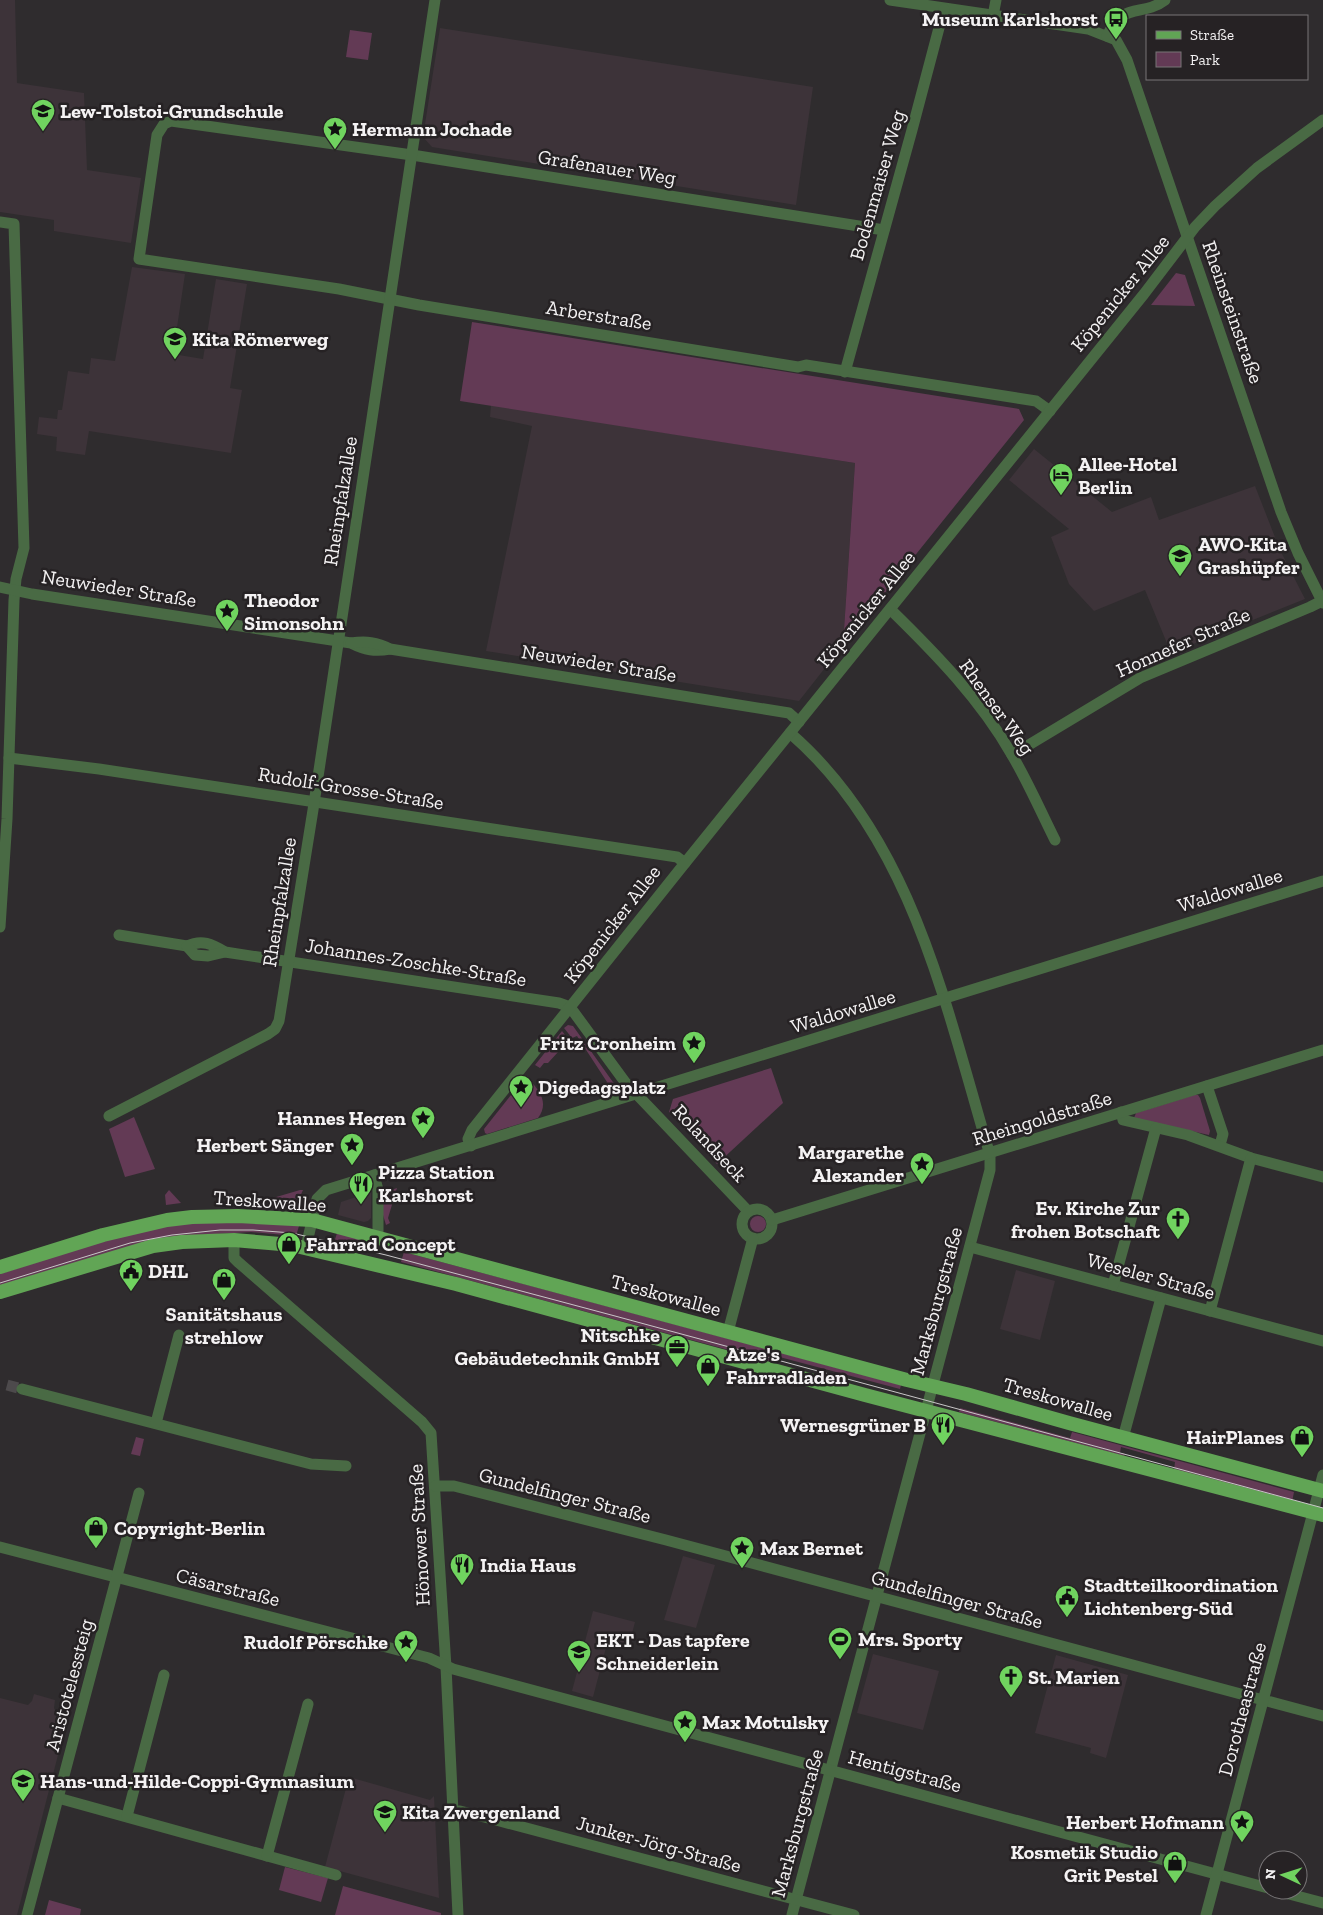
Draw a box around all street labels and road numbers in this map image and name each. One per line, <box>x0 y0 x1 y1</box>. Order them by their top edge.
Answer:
street label: Bodenmaiser Weg <box>844 107 910 263</box>
street label: Grafenauer Weg <box>536 144 678 190</box>
street label: Köpenicker Allee <box>1066 230 1174 356</box>
street label: Rheinsteinstraße <box>1197 237 1269 387</box>
street label: Arberstraße <box>545 295 653 335</box>
street label: Rheinpfalzallee <box>318 435 362 567</box>
street label: Köpenicker Allee <box>812 546 920 672</box>
street label: Neuwieder Straße <box>40 564 198 612</box>
street label: Honnefer Straße <box>1112 602 1254 682</box>
street label: Neuwieder Straße <box>520 639 678 687</box>
street label: Rhenser Weg <box>954 654 1040 760</box>
street label: Rudolf-Grosse-Straße <box>256 761 446 815</box>
street label: Rheinpfalzallee <box>257 836 301 968</box>
street label: Köpenicker Allee <box>558 860 666 988</box>
street label: Waldowallee <box>1175 863 1285 917</box>
street label: Johannes-Zoschke-Straße <box>304 933 528 991</box>
street label: Waldowallee <box>788 984 898 1038</box>
street label: Rheingoldstraße <box>970 1085 1114 1151</box>
street label: Rolandseck <box>668 1099 752 1187</box>
street label: Treskowallee <box>213 1185 327 1217</box>
street label: Marksburgstraße <box>905 1224 967 1378</box>
street label: Weseler Straße <box>1085 1247 1217 1305</box>
street label: Treskowallee <box>608 1269 724 1321</box>
street label: Treskowallee <box>1000 1372 1116 1426</box>
street label: Gundelfinger Straße <box>476 1462 654 1528</box>
street label: Hönower Straße <box>403 1463 435 1607</box>
street label: Cäsarstraße <box>174 1563 282 1611</box>
street label: Gundelfinger Straße <box>869 1565 1045 1633</box>
street label: Aristotelessteig <box>40 1616 98 1754</box>
street label: Dorotheastraße <box>1213 1640 1271 1778</box>
street label: Hentigstraße <box>846 1744 964 1798</box>
street label: Marksburgstraße <box>766 1746 828 1900</box>
street label: Junker-Jörg-Straße <box>574 1810 744 1878</box>

